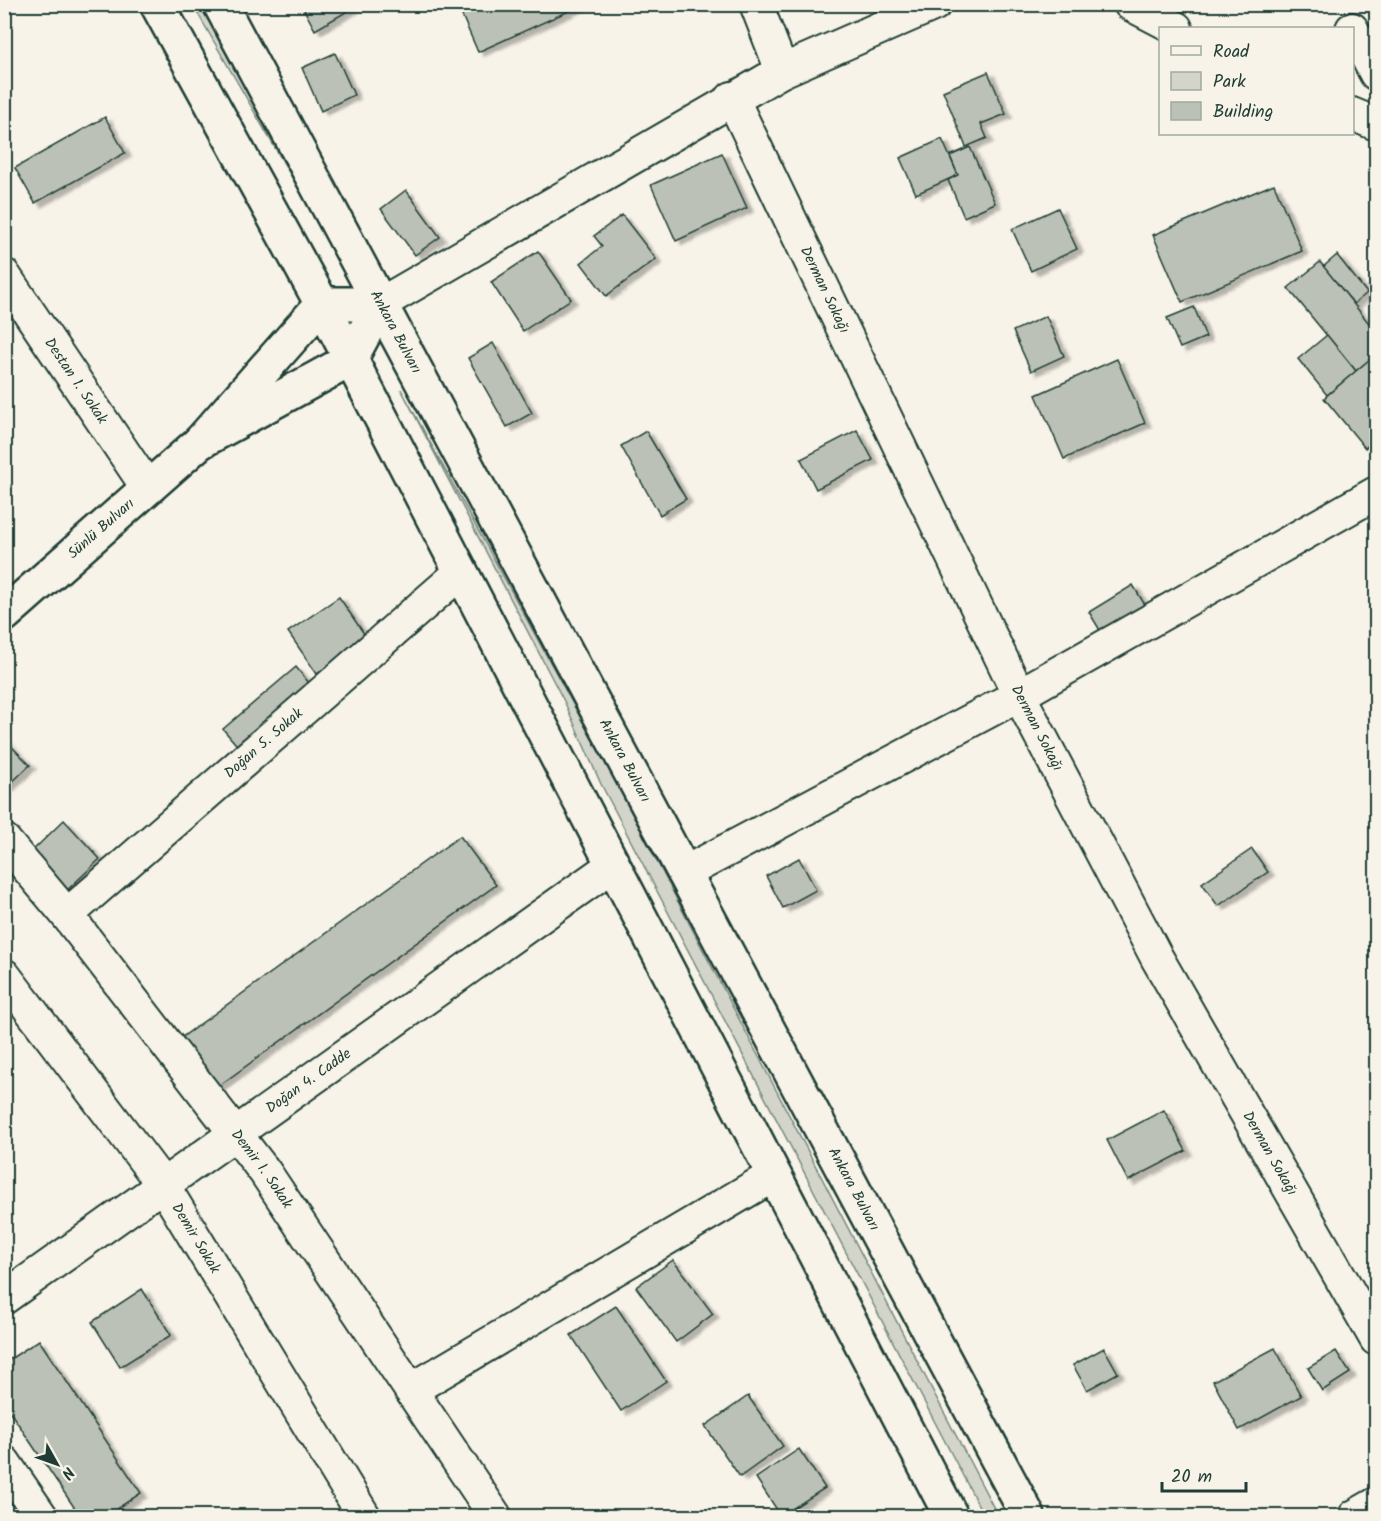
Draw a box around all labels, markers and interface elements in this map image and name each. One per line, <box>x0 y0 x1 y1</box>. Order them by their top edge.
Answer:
legend <box>1159 27 1354 135</box>
text: Road <box>1213 38 1250 67</box>
text: Park <box>1213 68 1246 97</box>
text: Building <box>1213 98 1273 127</box>
street label: Derman Sokağı <box>793 242 856 338</box>
street label: Ankara Bulvarı <box>363 286 428 378</box>
street label: Destan 1. Sokak <box>38 333 114 430</box>
street label: Sünlü Bulvarı <box>62 493 141 565</box>
street label: Derman Sokağı <box>1004 681 1069 776</box>
street label: Doğan 5. Sokak <box>219 702 309 785</box>
street label: Ankara Bulvarı <box>592 715 657 807</box>
street label: Doğan 4. Cadde <box>261 1042 357 1120</box>
street label: Derman Sokağı <box>1236 1107 1303 1201</box>
street label: Demir 1. Sokak <box>224 1124 299 1215</box>
street label: Ankara Bulvarı <box>821 1143 886 1236</box>
street label: Demir Sokak <box>165 1199 227 1279</box>
north arrow <box>27 1434 87 1494</box>
scale bar <box>1162 1455 1246 1493</box>
text: N <box>55 1461 80 1485</box>
text: 20 m <box>1171 1463 1212 1492</box>

